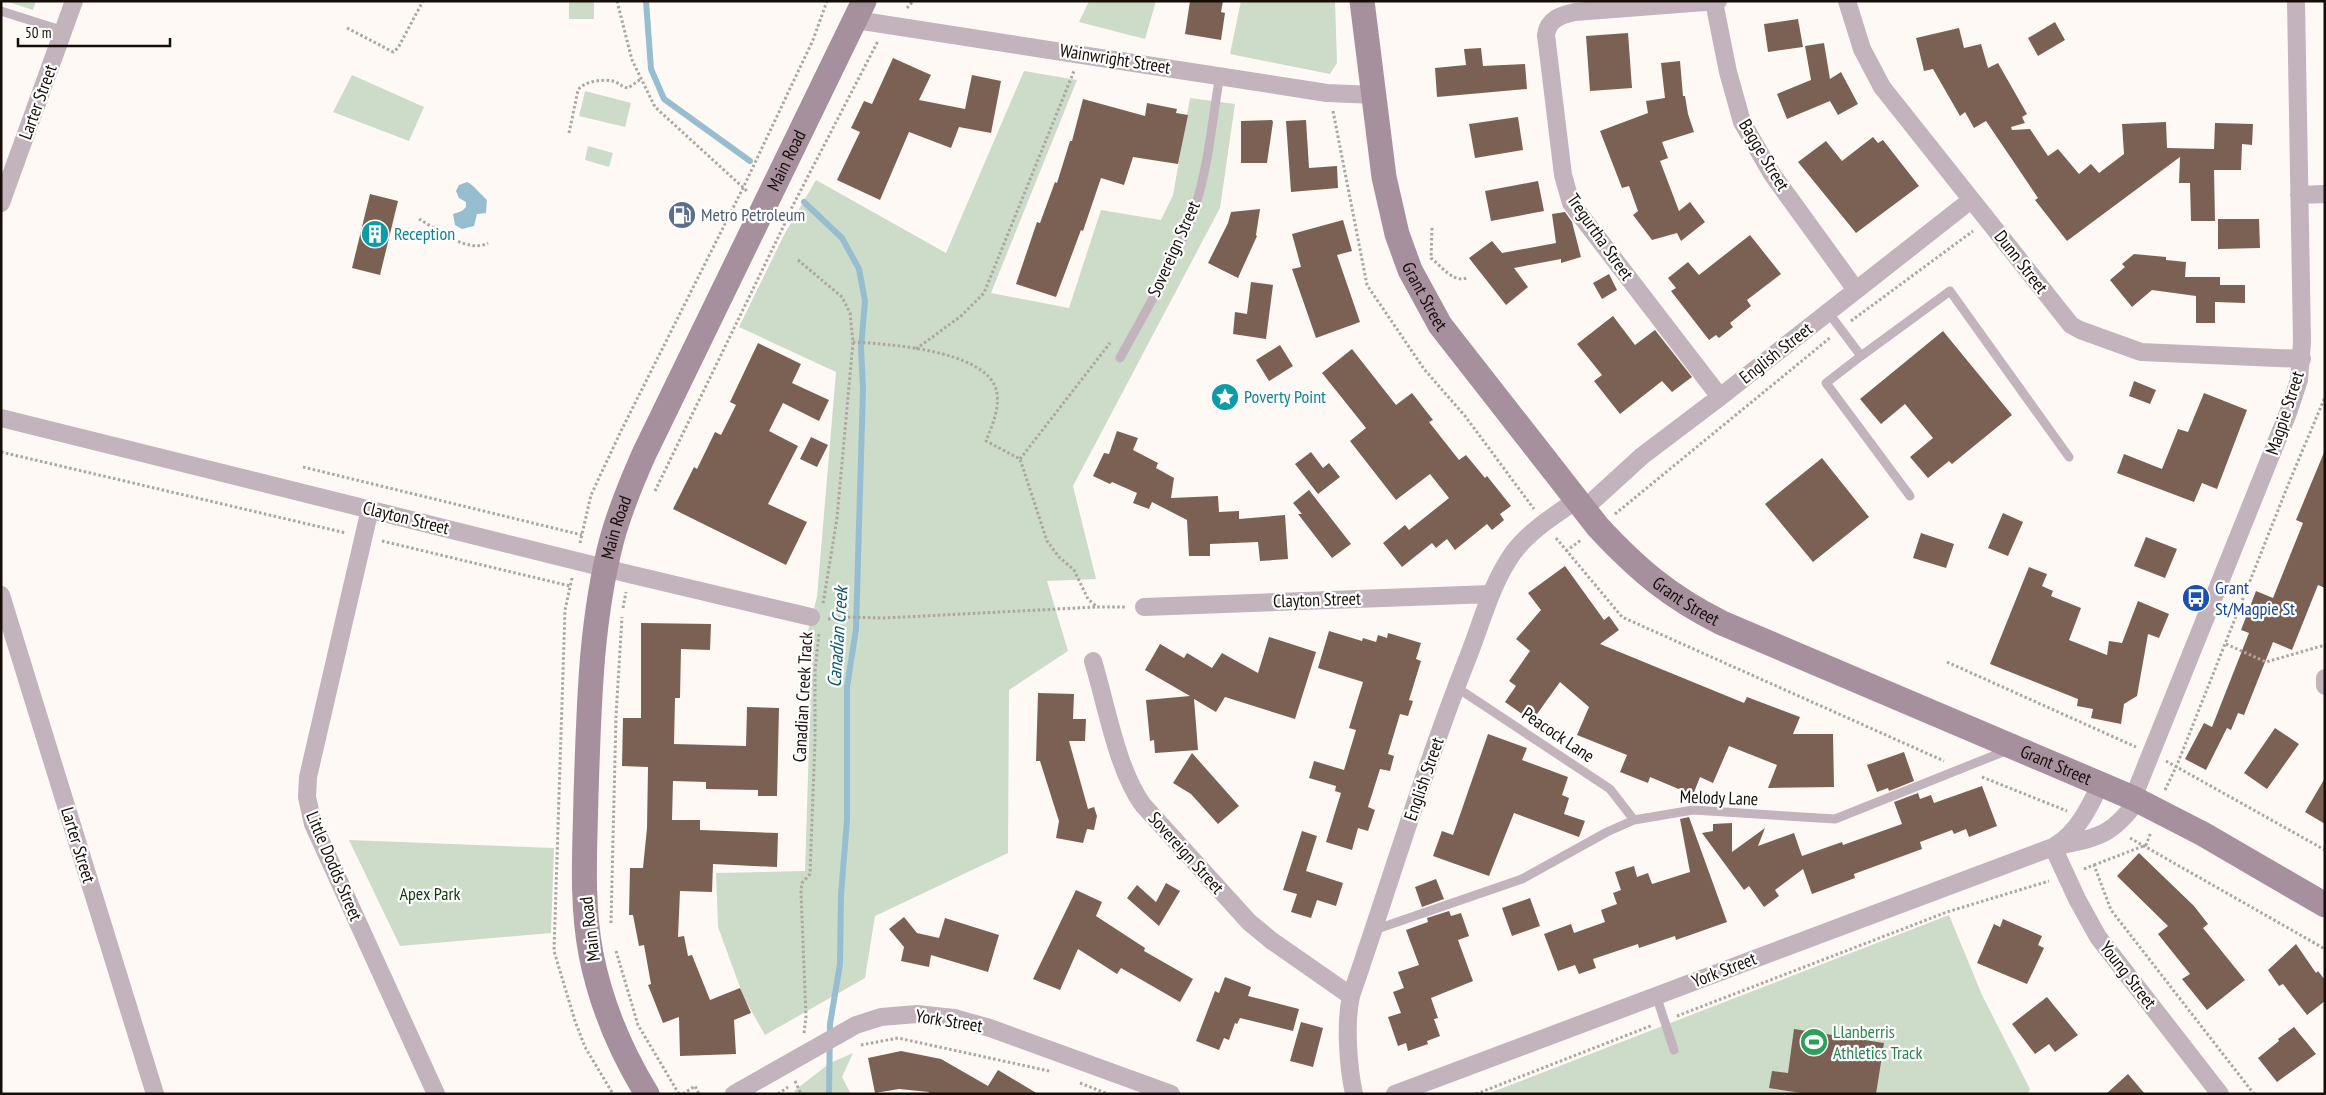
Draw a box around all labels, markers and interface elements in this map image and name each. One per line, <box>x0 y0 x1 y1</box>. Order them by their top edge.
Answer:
scale bar <box>18 15 170 47</box>
text: 50 m <box>25 23 51 42</box>
street label: Wainwright Street <box>1058 38 1172 79</box>
street label: Larter Street <box>13 61 62 142</box>
street label: Bagge Street <box>1734 115 1795 195</box>
street label: Main Road <box>762 126 811 195</box>
street label: Tregurtha Street <box>1562 189 1639 285</box>
street label: Sovereign Street <box>1142 197 1205 300</box>
fuel station icon: Metro Petroleum <box>667 200 697 230</box>
place label: Metro Petroleum <box>701 203 805 226</box>
building icon: Reception <box>360 219 390 249</box>
place label: Reception <box>394 222 455 245</box>
street label: Dunn Street <box>1990 225 2053 298</box>
street label: Grant Street <box>1397 259 1452 336</box>
street label: English Street <box>1734 317 1817 388</box>
street label: Magpie Street <box>2260 368 2309 458</box>
place icon: Poverty Point <box>1210 382 1240 412</box>
place label: Poverty Point <box>1244 385 1326 408</box>
street label: Main Road <box>595 492 636 561</box>
street label: Clayton Street <box>361 496 452 539</box>
street label: Grant Street <box>1648 571 1723 631</box>
place label: Grant St/Magpie St <box>2215 576 2295 620</box>
water label: Canadian Creek <box>822 583 853 688</box>
bus stop icon: Grant St/Magpie St <box>2181 583 2211 613</box>
street label: Clayton Street <box>1273 586 1361 613</box>
street label: Canadian Creek Track <box>788 631 817 763</box>
street label: Peacock Lane <box>1518 702 1599 767</box>
street label: English Street <box>1399 734 1449 824</box>
street label: Grant Street <box>2017 739 2095 790</box>
street label: Melody Lane <box>1679 785 1759 810</box>
street label: Larter Street <box>56 804 101 886</box>
street label: Sovereign Street <box>1143 807 1229 899</box>
street label: Little Dodds Street <box>301 808 368 924</box>
park label: Apex Park <box>399 882 461 905</box>
street label: Main Road <box>574 895 605 963</box>
street label: Young Street <box>2095 936 2162 1013</box>
street label: York Street <box>1688 947 1759 992</box>
street label: York Street <box>914 1004 984 1037</box>
place label: Llanberris Athletics Track <box>1833 1020 1923 1064</box>
sports icon: Llanberris Athletics Track <box>1799 1027 1829 1057</box>

